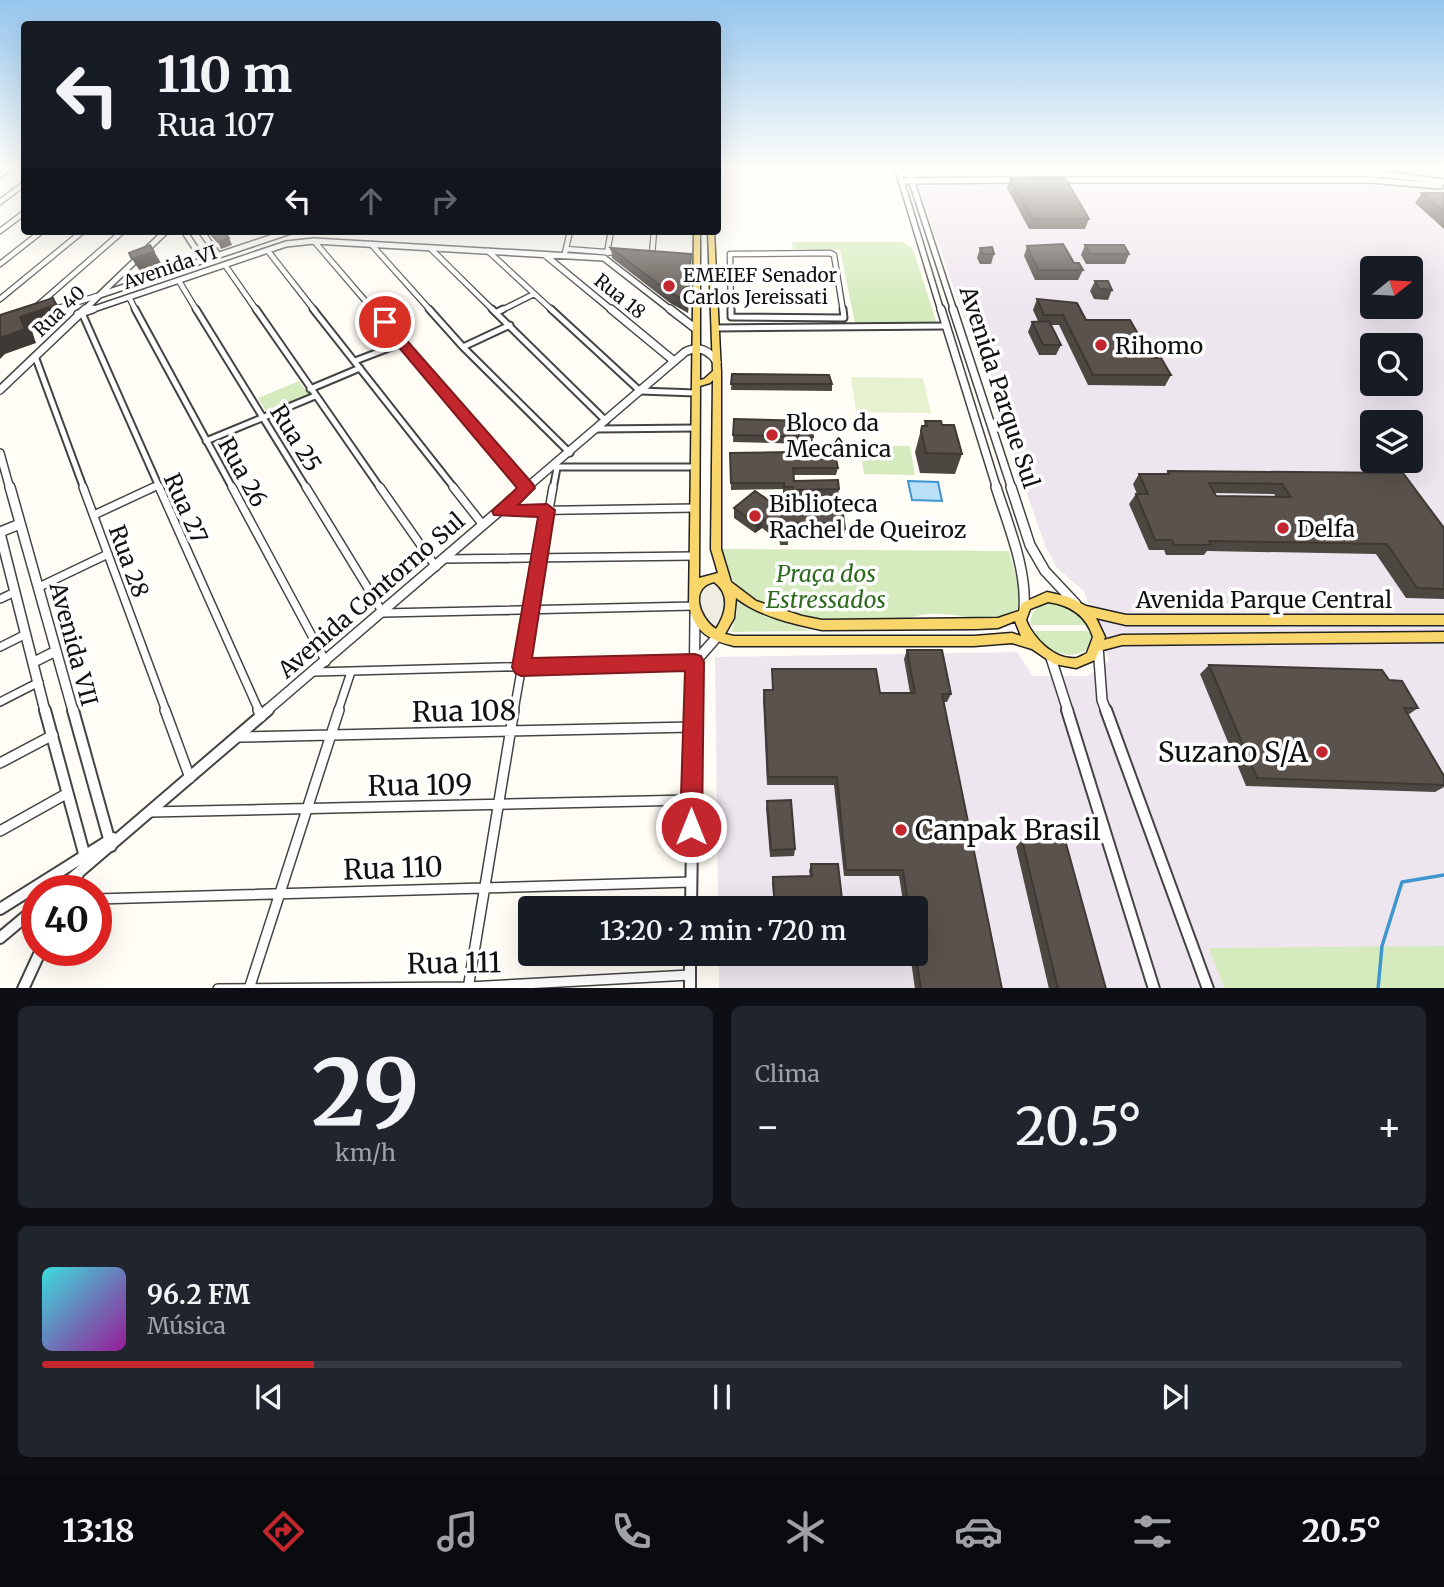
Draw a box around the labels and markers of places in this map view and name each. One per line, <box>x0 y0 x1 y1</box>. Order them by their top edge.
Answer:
place label: EMEIEF Senador Carlos Jereissati <box>683 263 837 309</box>
marker: EMEIEF Senador Carlos Jereissati <box>661 278 677 294</box>
pin <box>355 292 415 352</box>
place label: Rihomo <box>1115 331 1203 360</box>
marker: Rihomo <box>1093 337 1109 353</box>
place label: Bloco da Mecânica <box>786 408 891 463</box>
marker: Bloco da Mecânica <box>764 427 780 443</box>
place label: Biblioteca Rachel de Queiroz <box>769 489 966 544</box>
marker: Biblioteca Rachel de Queiroz <box>747 508 763 524</box>
place label: Delfa <box>1297 514 1355 543</box>
marker: Delfa <box>1275 520 1291 536</box>
place label: Suzano S/A <box>1158 734 1308 770</box>
marker: Suzano S/A <box>1314 744 1330 760</box>
place label: Canpak Brasil <box>915 812 1101 848</box>
marker: Canpak Brasil <box>893 822 909 838</box>

